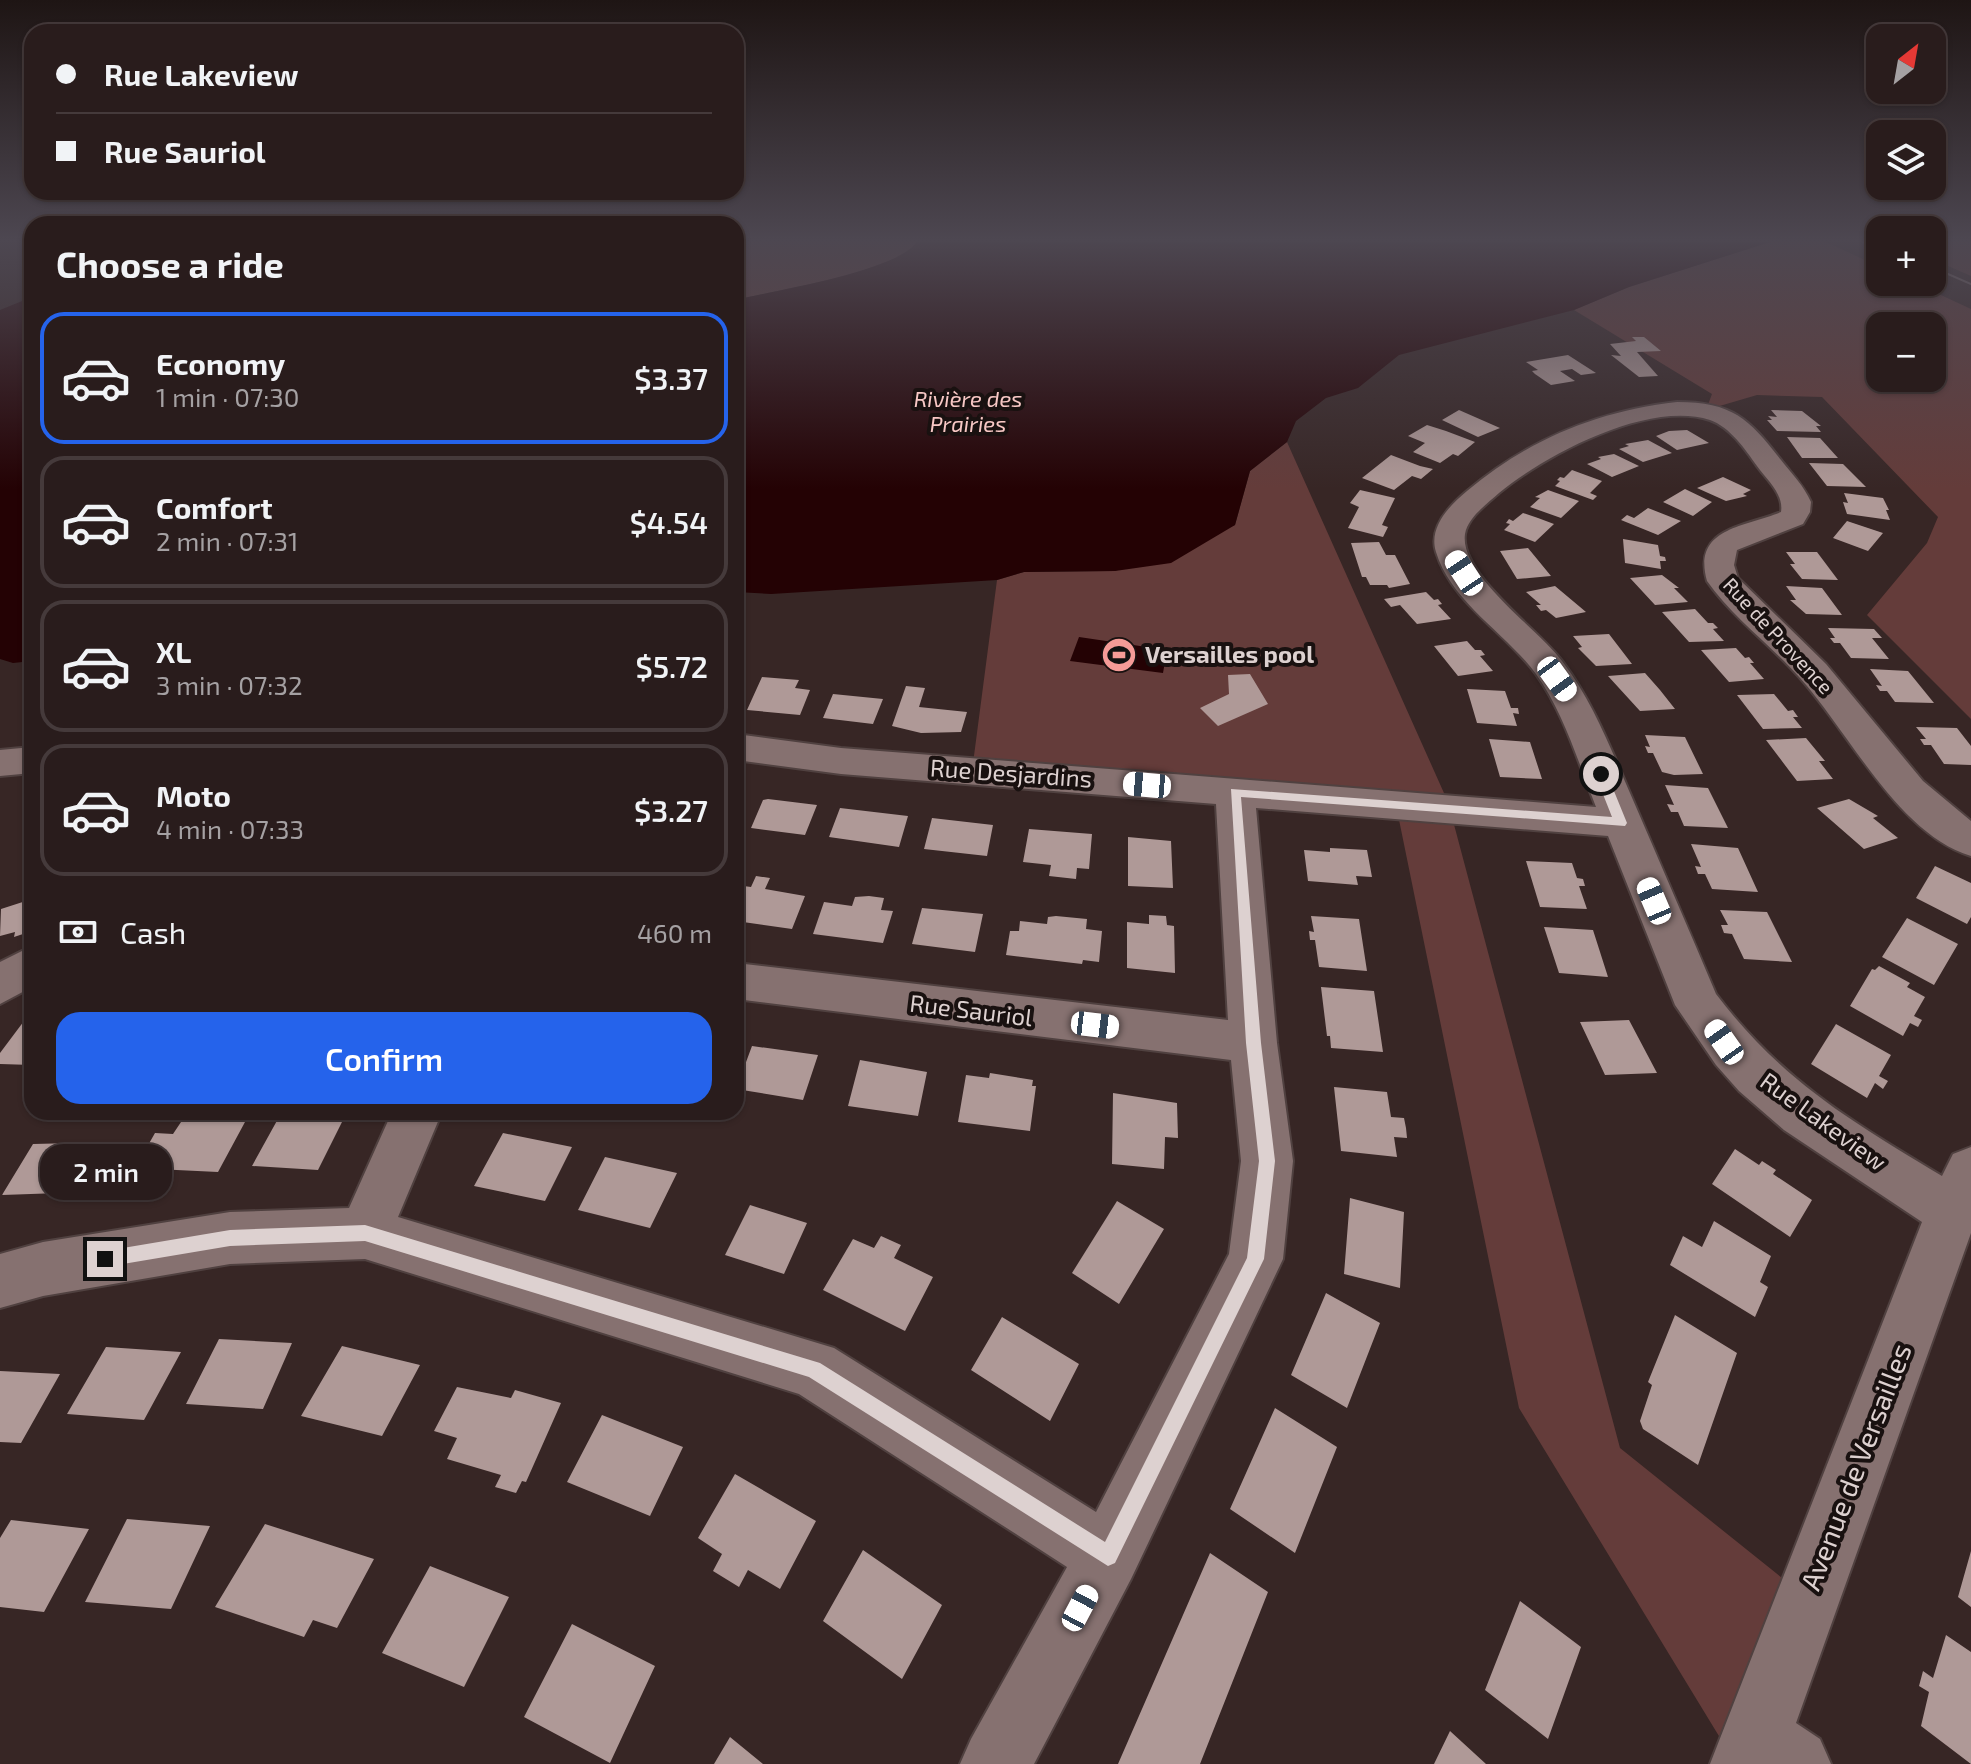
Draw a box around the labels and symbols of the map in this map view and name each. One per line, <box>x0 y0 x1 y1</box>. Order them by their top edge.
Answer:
north arrow <box>1866 24 1946 104</box>
water label: Rivière des Prairies <box>914 385 1022 436</box>
car <box>1441 546 1487 600</box>
street label: Rue de Provence <box>1719 572 1839 698</box>
sports icon: Versailles pool <box>1100 636 1138 674</box>
place label: Versailles pool <box>1145 639 1314 668</box>
car <box>1533 653 1581 705</box>
street label: Rue Desjardins <box>929 752 1093 793</box>
route start <box>1583 756 1619 792</box>
car <box>1122 771 1172 799</box>
car <box>1634 874 1674 928</box>
street label: Rue Sauriol <box>908 988 1034 1031</box>
car <box>1070 1010 1120 1040</box>
car <box>1700 1015 1748 1069</box>
street label: Rue Lakeview <box>1755 1065 1893 1176</box>
callout: 2 min <box>39 1143 171 1199</box>
route end <box>87 1241 123 1277</box>
street label: Avenue de Versailles <box>1792 1339 1918 1595</box>
car <box>1058 1581 1102 1635</box>

